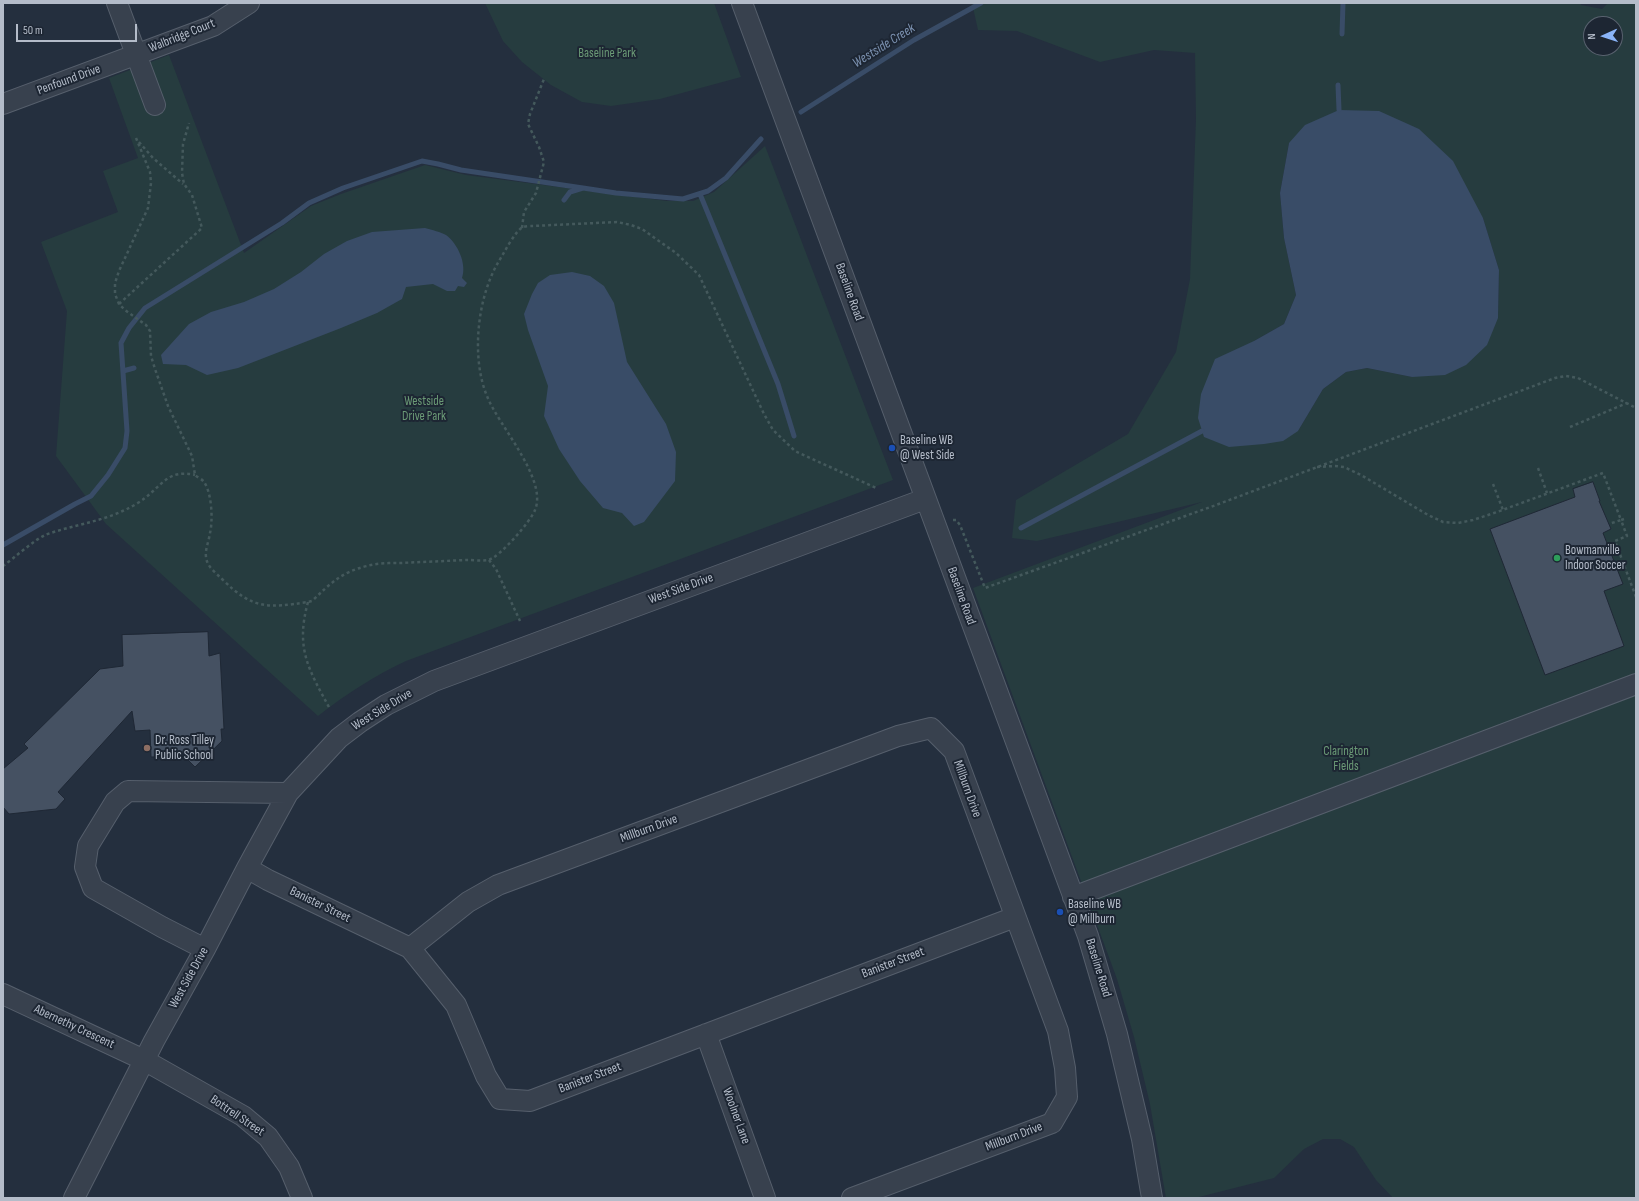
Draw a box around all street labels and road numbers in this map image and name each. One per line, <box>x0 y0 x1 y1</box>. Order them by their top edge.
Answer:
street label: Walbridge Court <box>147 16 217 56</box>
street label: Penfound Drive <box>35 61 103 99</box>
street label: Baseline Road <box>831 261 867 323</box>
street label: Baseline Road <box>943 565 979 627</box>
street label: West Side Drive <box>647 570 715 608</box>
street label: West Side Drive <box>349 686 415 734</box>
street label: Millburn Drive <box>949 758 985 820</box>
street label: Millburn Drive <box>618 811 680 847</box>
street label: Banister Street <box>287 884 353 926</box>
street label: Baseline Road <box>1082 937 1114 999</box>
street label: Banister Street <box>859 944 927 982</box>
street label: West Side Drive <box>166 945 212 1011</box>
street label: Abernethy Crescent <box>31 1002 117 1052</box>
street label: Banister Street <box>556 1059 624 1097</box>
street label: Woolner Lane <box>719 1086 753 1146</box>
street label: Bottrell Street <box>207 1092 267 1140</box>
street label: Millburn Drive <box>983 1119 1045 1155</box>

